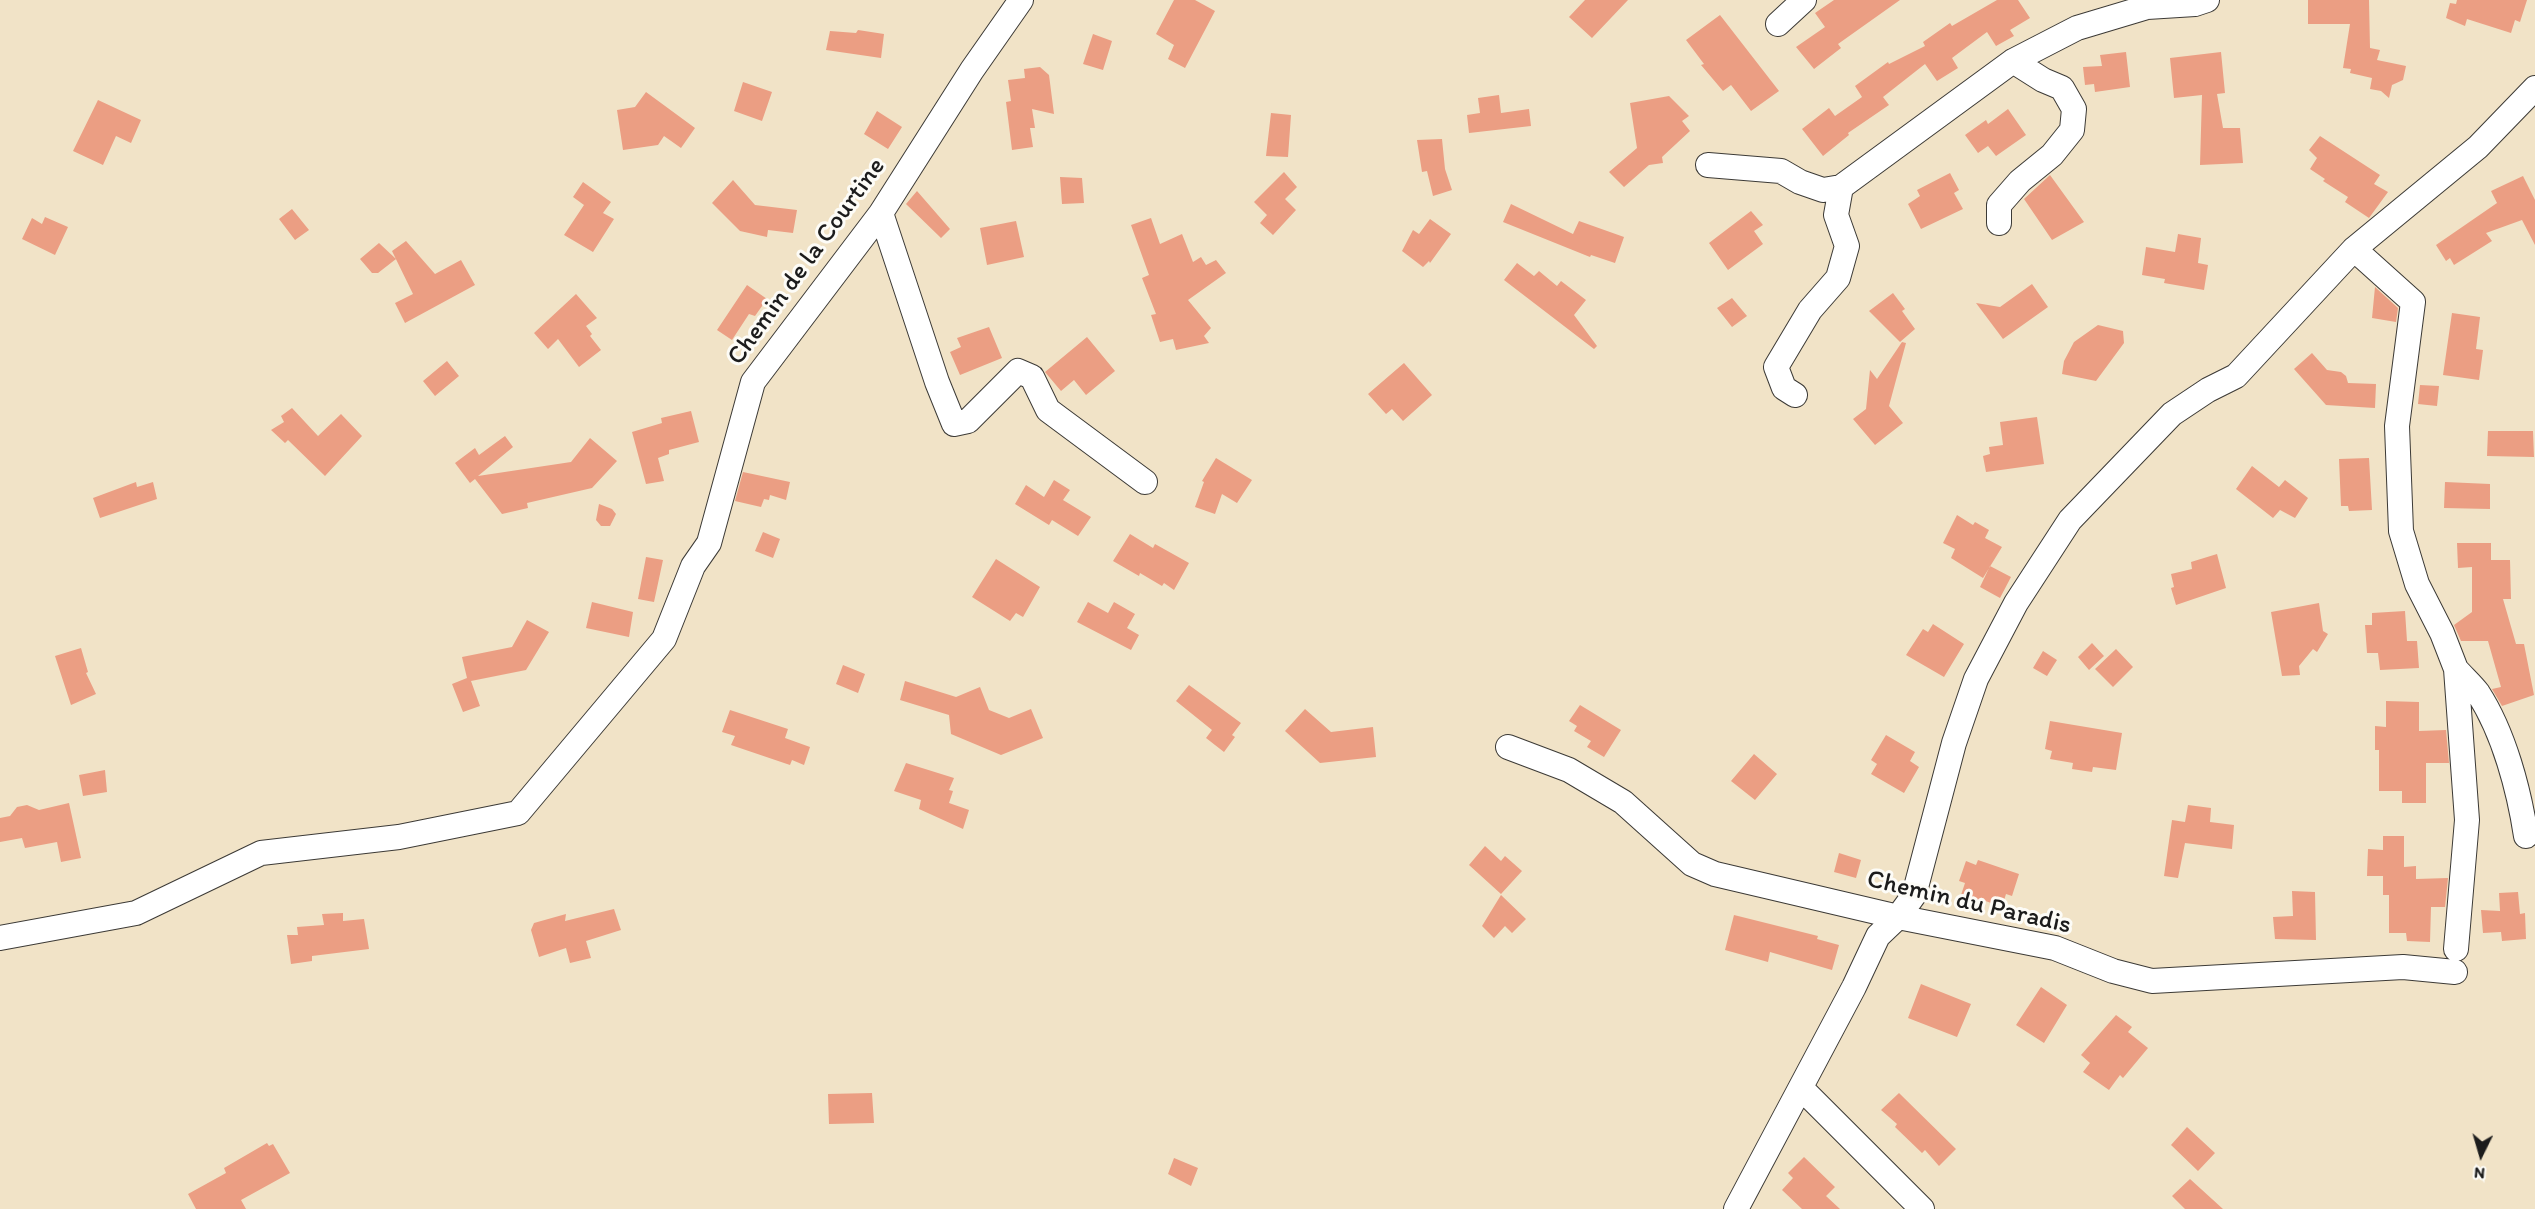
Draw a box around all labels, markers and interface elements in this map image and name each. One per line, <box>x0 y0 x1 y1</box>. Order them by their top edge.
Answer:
street label: Chemin de la Courtine <box>721 152 893 372</box>
street label: Chemin du Paradis <box>1864 864 2074 942</box>
north arrow <box>2451 1125 2511 1185</box>
text: N <box>2473 1163 2486 1183</box>

